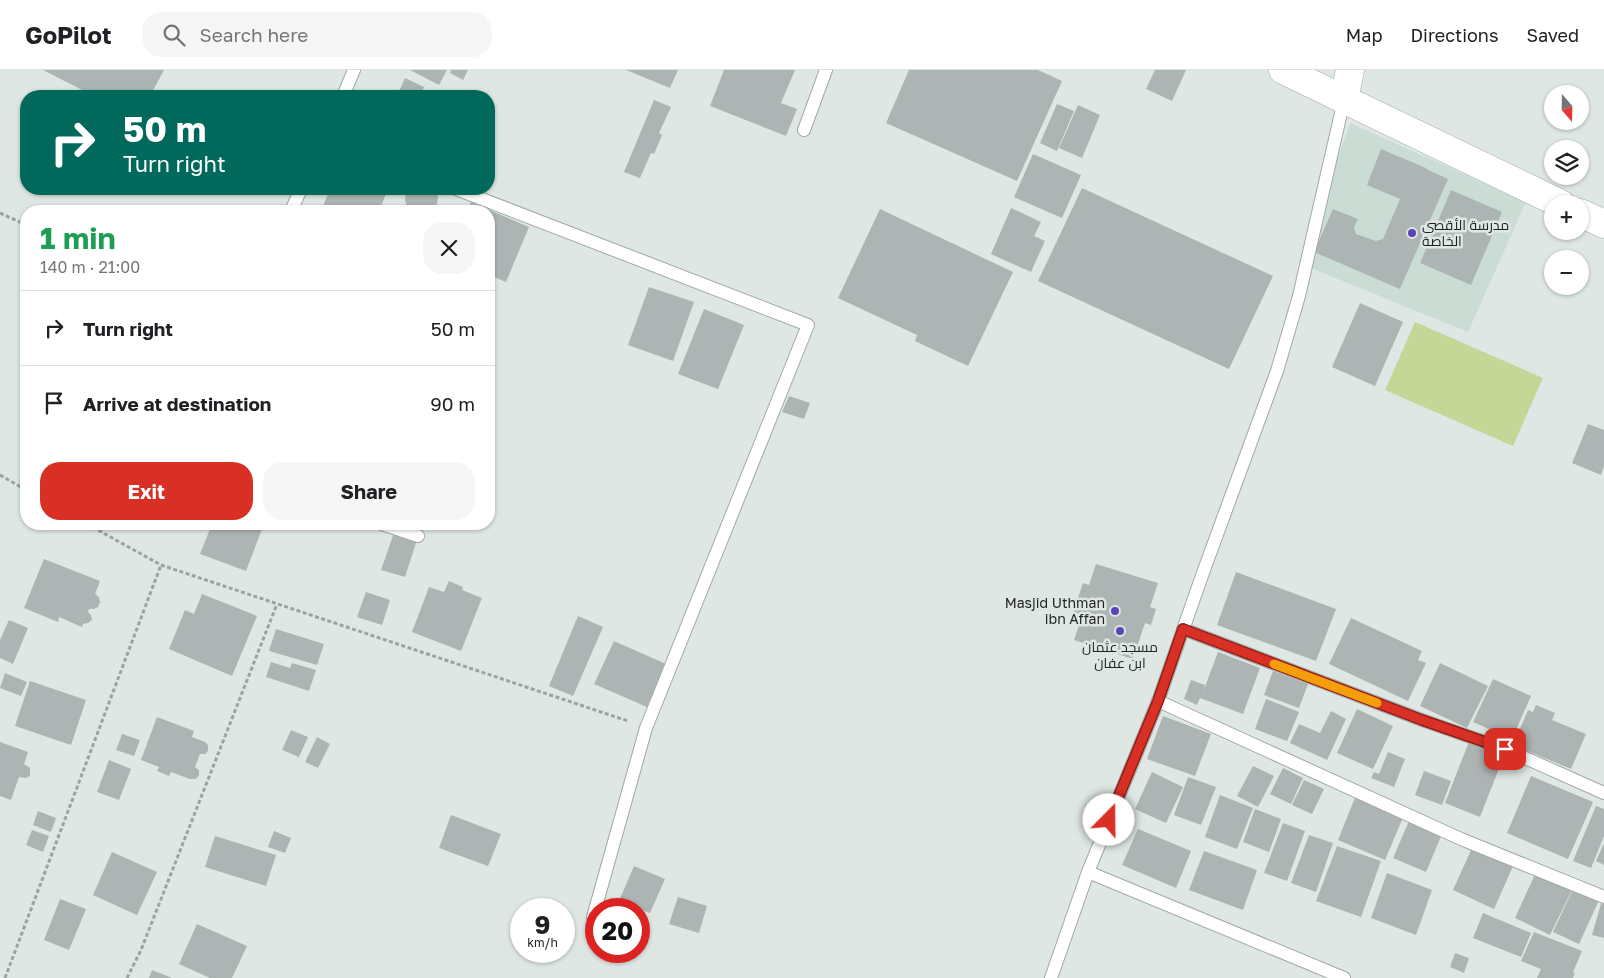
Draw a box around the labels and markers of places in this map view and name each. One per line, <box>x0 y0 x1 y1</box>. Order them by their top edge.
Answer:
place label: مدرسة الأقصى الخاصة <box>1422 216 1509 249</box>
marker: مدرسة الأقصى الخاصة <box>1406 227 1418 239</box>
place label: Masjid Uthman ibn Affan <box>1005 594 1105 627</box>
marker: Masjid Uthman ibn Affan <box>1109 605 1121 617</box>
marker: مسجد عثمان ابن عفان <box>1114 625 1126 637</box>
place label: مسجد عثمان ابن عفان <box>1082 638 1158 671</box>
pin <box>1484 728 1526 770</box>

